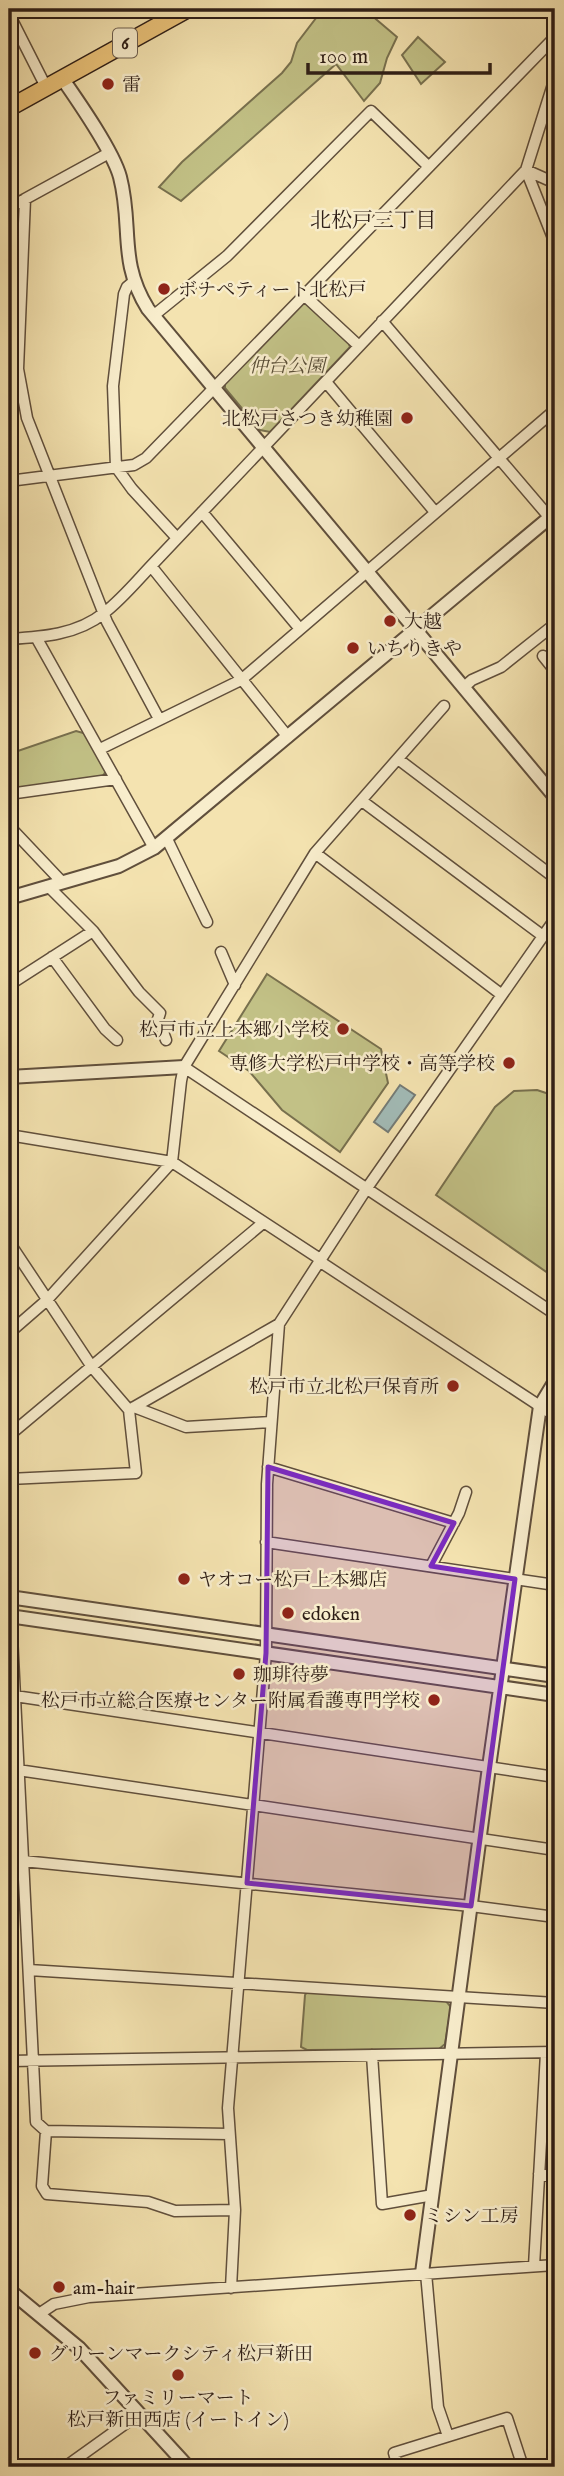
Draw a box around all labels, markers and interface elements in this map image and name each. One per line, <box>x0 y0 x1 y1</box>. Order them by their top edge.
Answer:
road number: 6 <box>113 28 137 58</box>
scale bar <box>308 32 490 76</box>
text: 100 m <box>319 44 368 71</box>
place label: 雷 <box>122 74 141 98</box>
marker: 雷 <box>100 76 116 92</box>
district label: 北松戸三丁目 <box>310 208 436 235</box>
place label: ボナペティート北松戸 <box>178 279 366 303</box>
marker: ボナペティート北松戸 <box>156 281 172 297</box>
park label: 仲台公園 <box>249 355 328 379</box>
place label: 北松戸さつき幼稚園 <box>222 408 393 432</box>
marker: 北松戸さつき幼稚園 <box>399 410 415 426</box>
place label: 大越 <box>404 611 442 635</box>
marker: 大越 <box>382 613 398 629</box>
place label: いちりきや <box>367 638 462 662</box>
marker: いちりきや <box>345 640 361 656</box>
place label: 松戸市立上本郷小学校 <box>139 1019 329 1043</box>
marker: 松戸市立上本郷小学校 <box>335 1021 351 1037</box>
place label: 専修大学松戸中学校・高等学校 <box>229 1053 495 1077</box>
marker: 専修大学松戸中学校・高等学校 <box>501 1055 517 1071</box>
place label: 松戸市立北松戸保育所 <box>249 1376 439 1400</box>
marker: 松戸市立北松戸保育所 <box>445 1378 461 1394</box>
place label: ヤオコー松戸上本郷店 <box>198 1569 387 1593</box>
marker: ヤオコー松戸上本郷店 <box>176 1571 192 1587</box>
place label: edoken <box>302 1603 360 1627</box>
marker: edoken <box>280 1605 296 1621</box>
place label: 珈琲待夢 <box>253 1664 329 1688</box>
marker: 珈琲待夢 <box>231 1666 247 1682</box>
place label: 松戸市立総合医療センター附属看護専門学校 <box>41 1690 420 1714</box>
marker: 松戸市立総合医療センター附属看護専門学校 <box>426 1692 442 1708</box>
place label: ミシン工房 <box>424 2205 519 2229</box>
marker: ミシン工房 <box>402 2207 418 2223</box>
place label: am-hair <box>73 2277 135 2301</box>
marker: am-hair <box>51 2279 67 2295</box>
place label: グリーンマークシティ松戸新田 <box>49 2343 313 2367</box>
marker: グリーンマークシティ松戸新田 <box>27 2345 43 2361</box>
marker: ファミリーマート 松戸新田西店 (イートイン) <box>170 2367 186 2383</box>
place label: ファミリーマート 松戸新田西店 (イートイン) <box>67 2387 289 2433</box>

